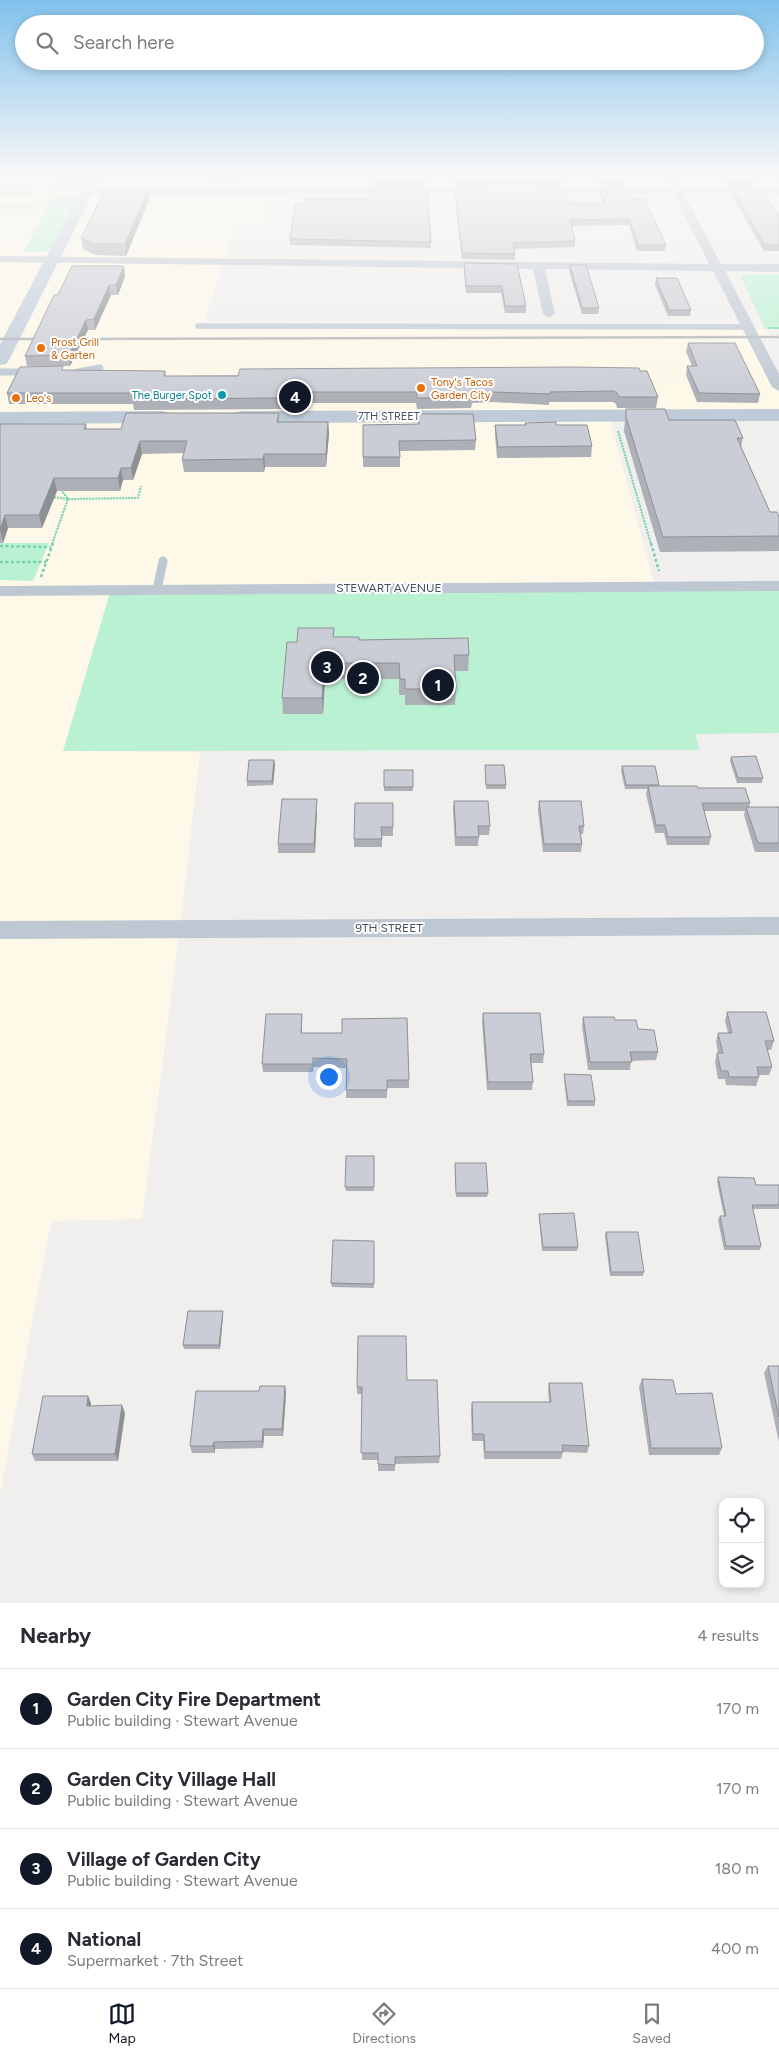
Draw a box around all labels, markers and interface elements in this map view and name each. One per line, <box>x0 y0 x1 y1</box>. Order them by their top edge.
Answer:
search box <box>15 15 764 70</box>
icon: search <box>33 29 61 57</box>
text: Search here <box>73 31 175 54</box>
place label: Prost Grill & Garten <box>51 336 99 362</box>
marker: Prost Grill & Garten <box>35 342 47 354</box>
place label: Tony's Tacos Garden City <box>431 376 493 402</box>
pin: 4 <box>279 378 311 416</box>
marker: Tony's Tacos Garden City <box>415 382 427 394</box>
place label: The Burger Spot <box>132 389 212 402</box>
marker: The Burger Spot <box>216 389 228 401</box>
marker: Leo's <box>10 392 22 404</box>
place label: Leo's <box>26 392 51 405</box>
street label: 7TH STREET <box>358 410 420 423</box>
street label: STEWART AVENUE <box>336 581 442 595</box>
pin: 3 <box>311 648 343 686</box>
pin: 2 <box>347 659 379 697</box>
pin: 1 <box>422 666 454 704</box>
street label: 9TH STREET <box>355 921 423 935</box>
your location <box>316 1064 342 1090</box>
map controls <box>719 1498 764 1588</box>
button: locate <box>719 1498 764 1543</box>
button: layers <box>719 1543 764 1588</box>
text: Nearby <box>20 1623 91 1648</box>
text: 4 results <box>698 1626 759 1645</box>
text: Garden City Fire Department <box>67 1688 321 1711</box>
text: 1 <box>33 1699 39 1718</box>
text: 170 m <box>716 1699 759 1718</box>
text: Public building · Stewart Avenue <box>67 1711 298 1730</box>
text: Garden City Village Hall <box>67 1768 276 1791</box>
text: 2 <box>31 1779 41 1798</box>
text: 170 m <box>716 1779 759 1798</box>
text: Public building · Stewart Avenue <box>67 1791 298 1810</box>
text: Village of Garden City <box>67 1848 261 1871</box>
text: 3 <box>32 1859 40 1878</box>
text: 180 m <box>715 1859 759 1878</box>
text: Public building · Stewart Avenue <box>67 1871 298 1890</box>
text: National <box>67 1928 141 1951</box>
text: 4 <box>31 1939 41 1958</box>
text: 400 m <box>711 1939 759 1958</box>
text: Supermarket · 7th Street <box>67 1951 243 1970</box>
tab: Map <box>108 2000 136 2047</box>
tab: Directions <box>352 2000 416 2047</box>
tab: Saved <box>632 2000 671 2047</box>

